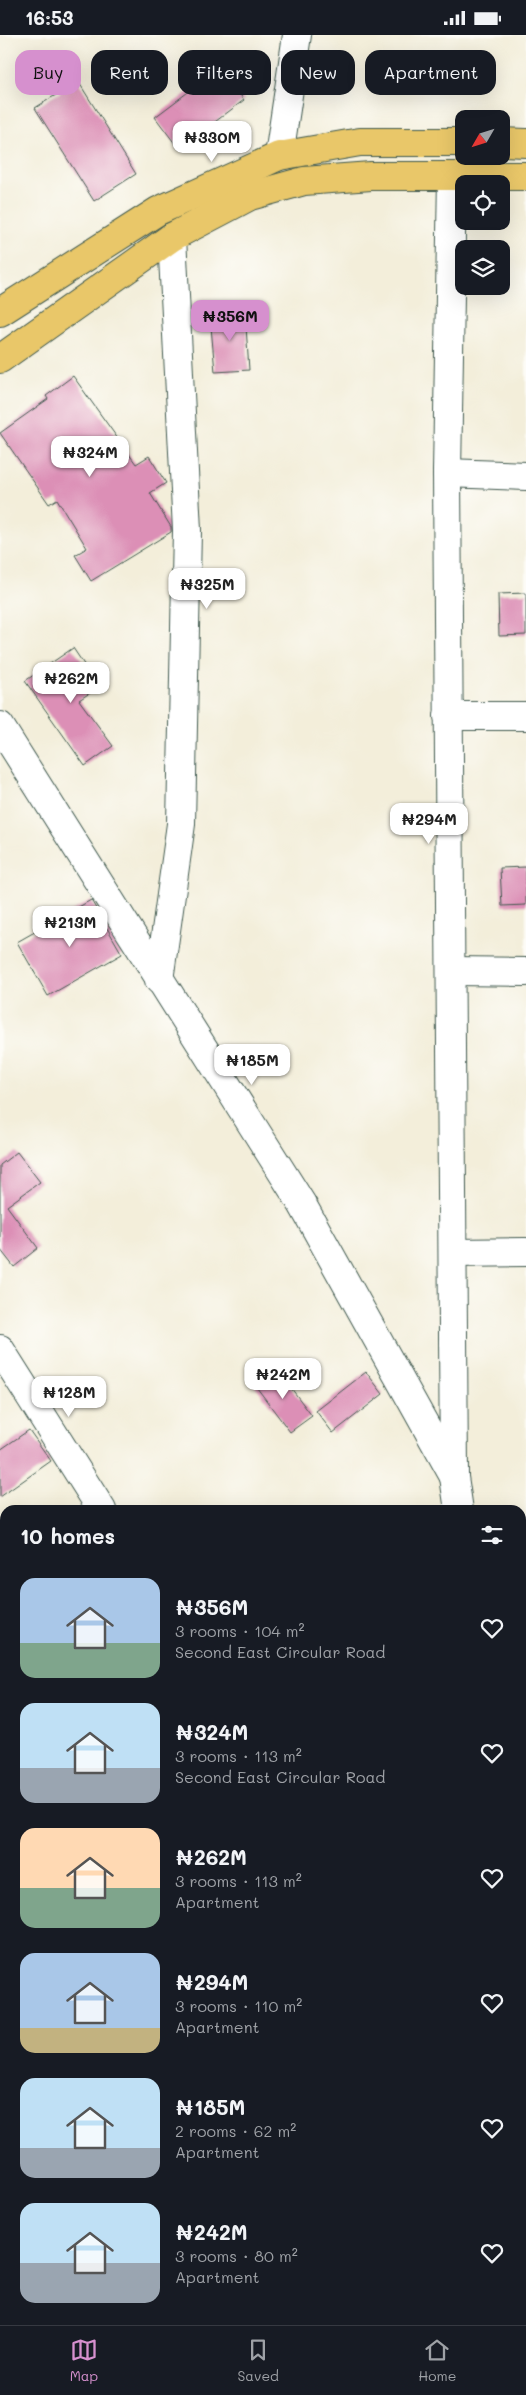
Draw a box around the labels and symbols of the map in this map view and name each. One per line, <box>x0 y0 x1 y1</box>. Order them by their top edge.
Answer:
north arrow <box>455 110 510 165</box>
pin: ₦330M <box>177 121 247 163</box>
pin: ₦356M <box>195 299 265 342</box>
pin: ₦324M <box>55 435 125 478</box>
pin: ₦325M <box>172 567 242 610</box>
pin: ₦262M <box>36 661 106 704</box>
pin: ₦294M <box>394 803 464 845</box>
pin: ₦213M <box>35 905 105 948</box>
pin: ₦185M <box>217 1043 287 1086</box>
pin: ₦242M <box>248 1357 318 1400</box>
pin: ₦128M <box>34 1375 104 1418</box>

